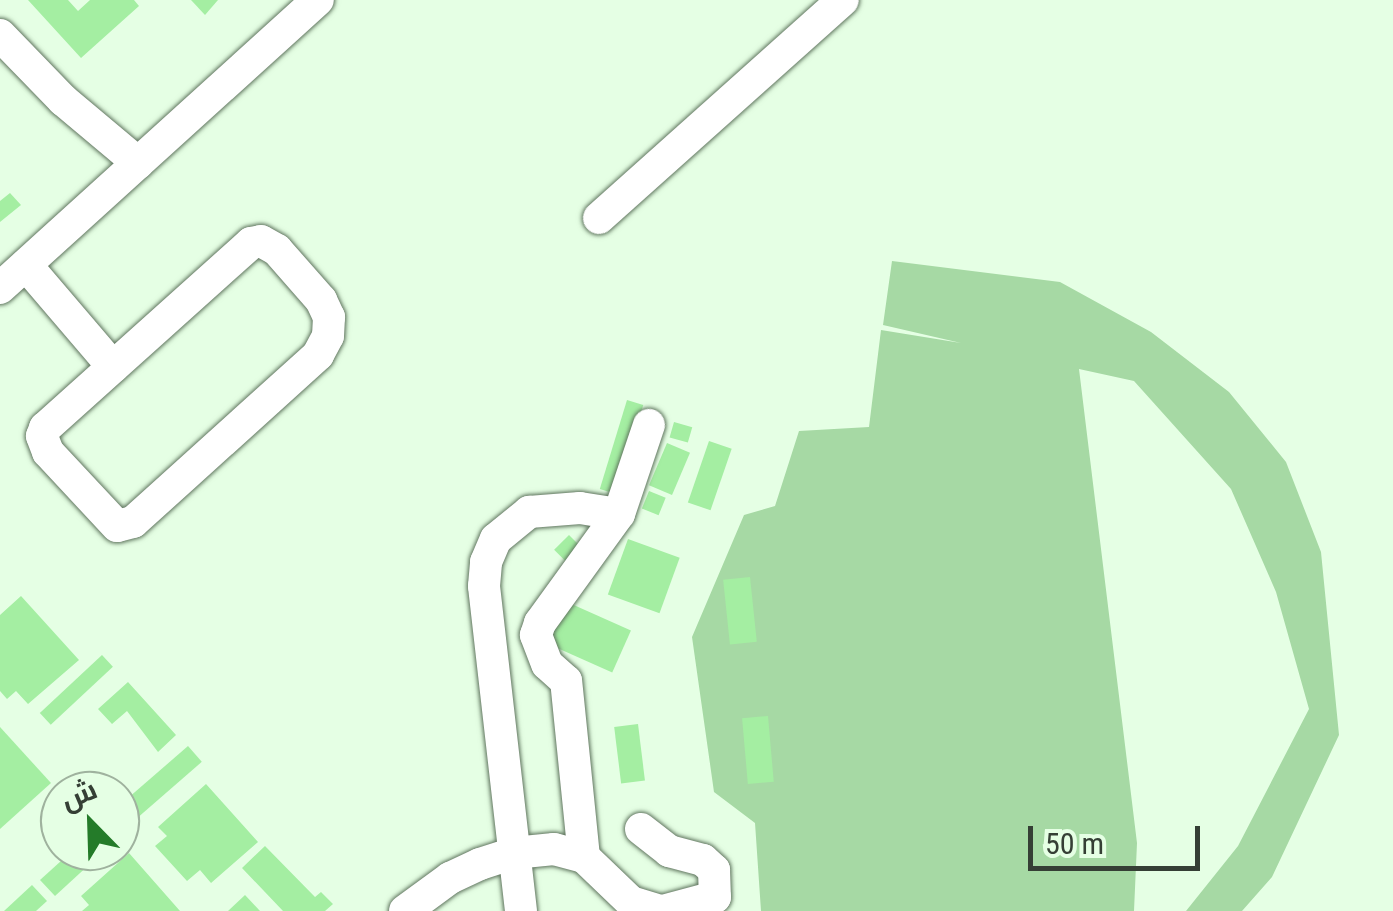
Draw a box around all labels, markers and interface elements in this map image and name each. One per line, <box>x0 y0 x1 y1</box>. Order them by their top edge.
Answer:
north arrow <box>40 771 140 871</box>
text: ش <box>56 773 102 817</box>
scale bar <box>1033 806 1206 868</box>
text: 50 m <box>1045 826 1104 861</box>

